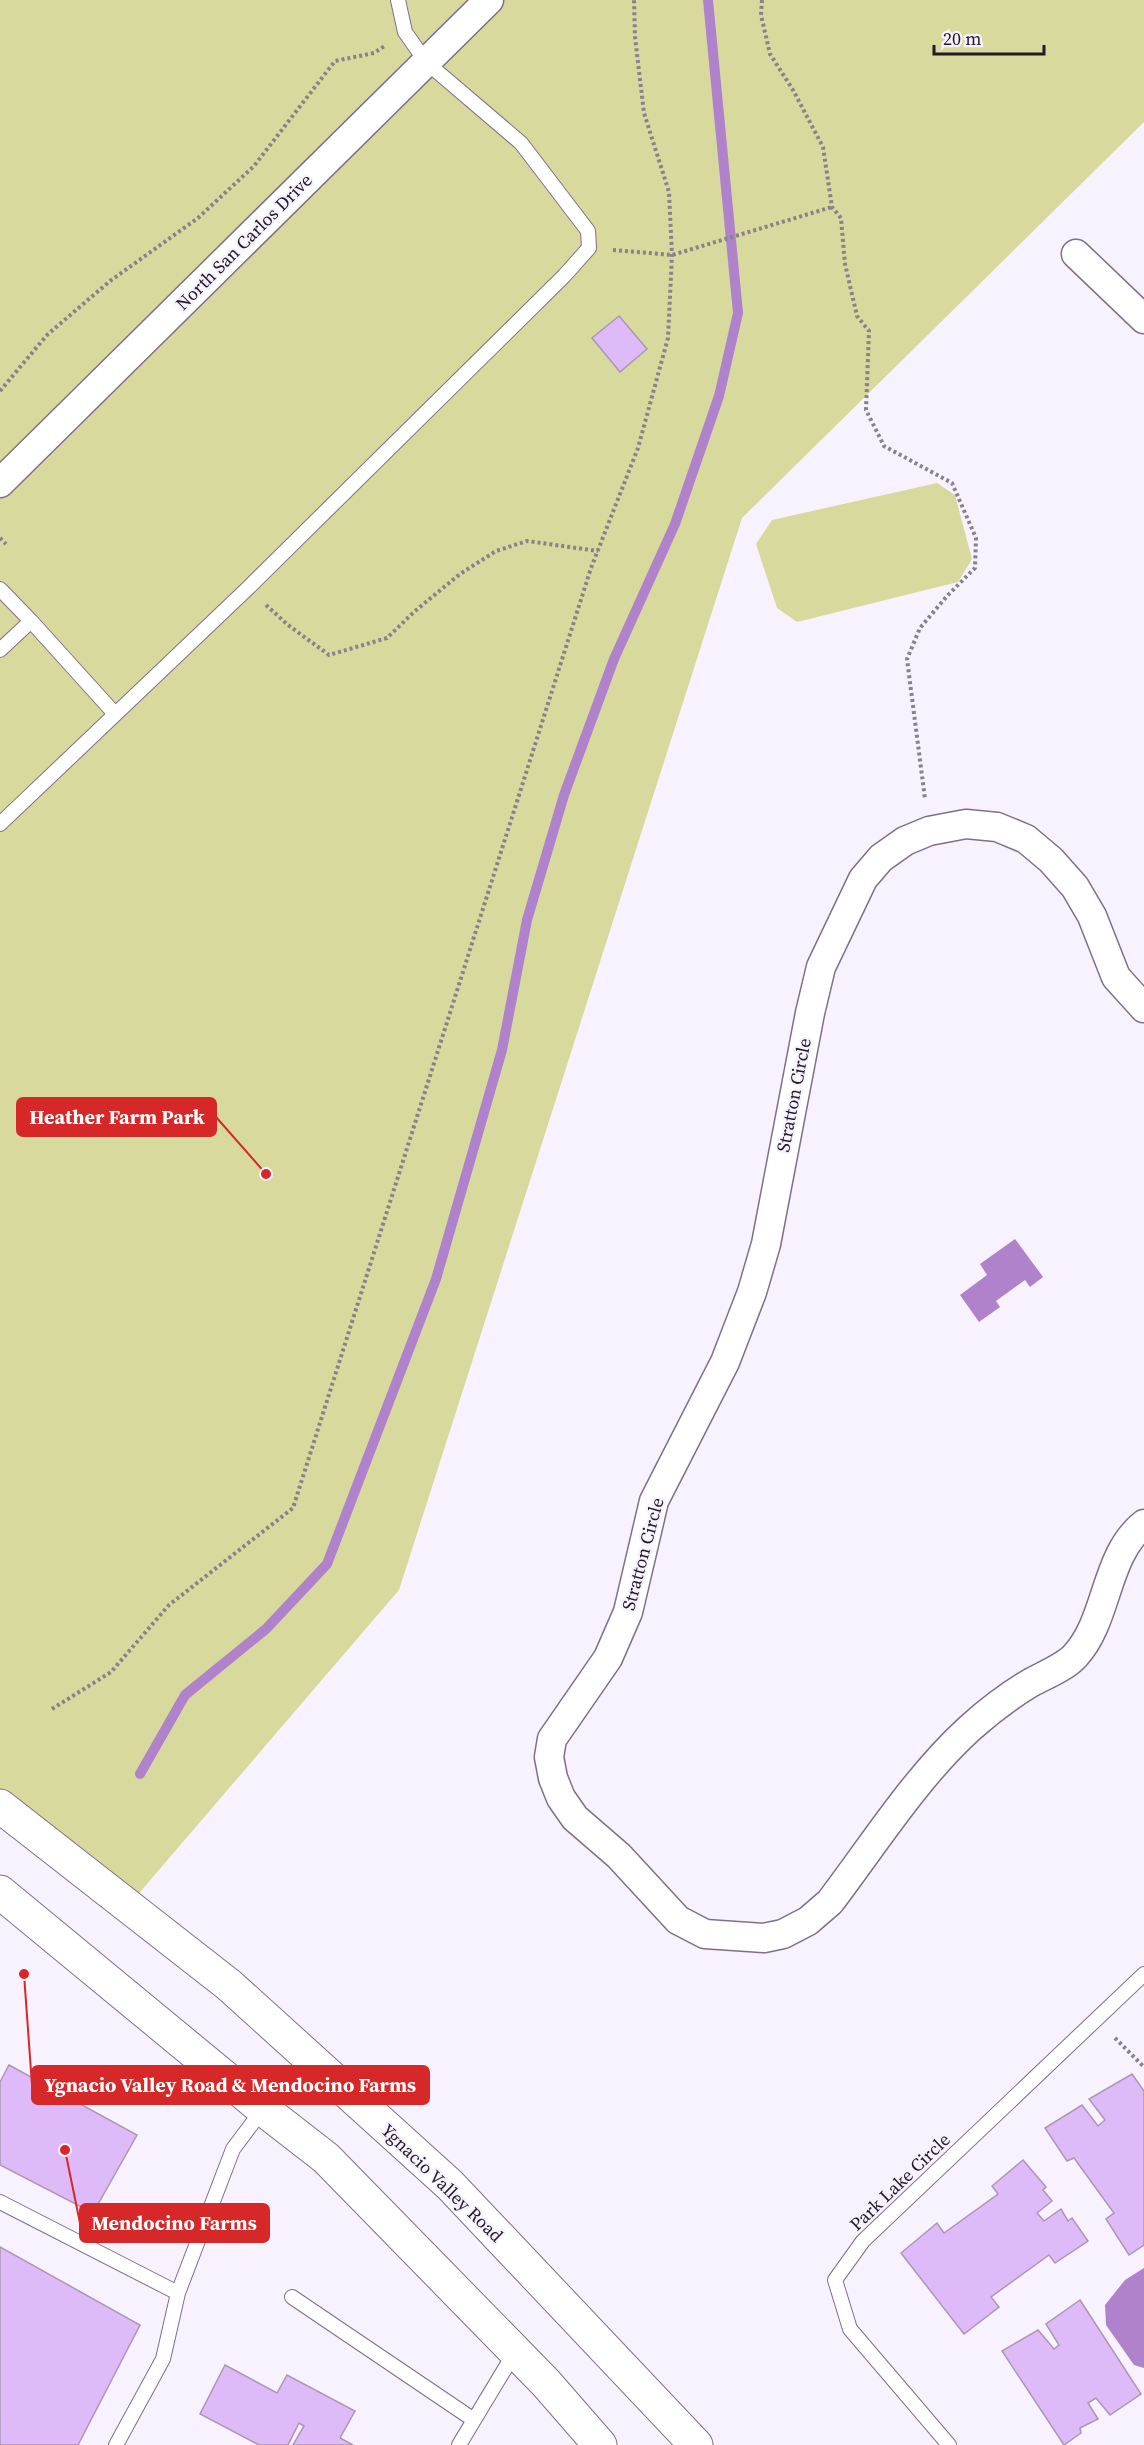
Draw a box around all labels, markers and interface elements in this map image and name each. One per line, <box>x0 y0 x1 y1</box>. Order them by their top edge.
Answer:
scale bar <box>934 18 1044 56</box>
text: 20 m <box>943 26 981 51</box>
street label: North San Carlos Drive <box>170 168 317 315</box>
street label: Stratton Circle <box>770 1036 817 1154</box>
callout: Heather Farm Park <box>17 1098 216 1136</box>
text: Heather Farm Park <box>29 1103 205 1131</box>
street label: Stratton Circle <box>615 1495 670 1613</box>
callout: Ygnacio Valley Road & Mendocino Farms <box>32 2066 429 2104</box>
text: Ygnacio Valley Road & Mendocino Farms <box>44 2071 416 2099</box>
street label: Ygnacio Valley Road <box>376 2118 509 2247</box>
street label: Park Lake Circle <box>844 2127 956 2236</box>
callout: Mendocino Farms <box>80 2204 269 2242</box>
text: Mendocino Farms <box>91 2209 257 2237</box>

